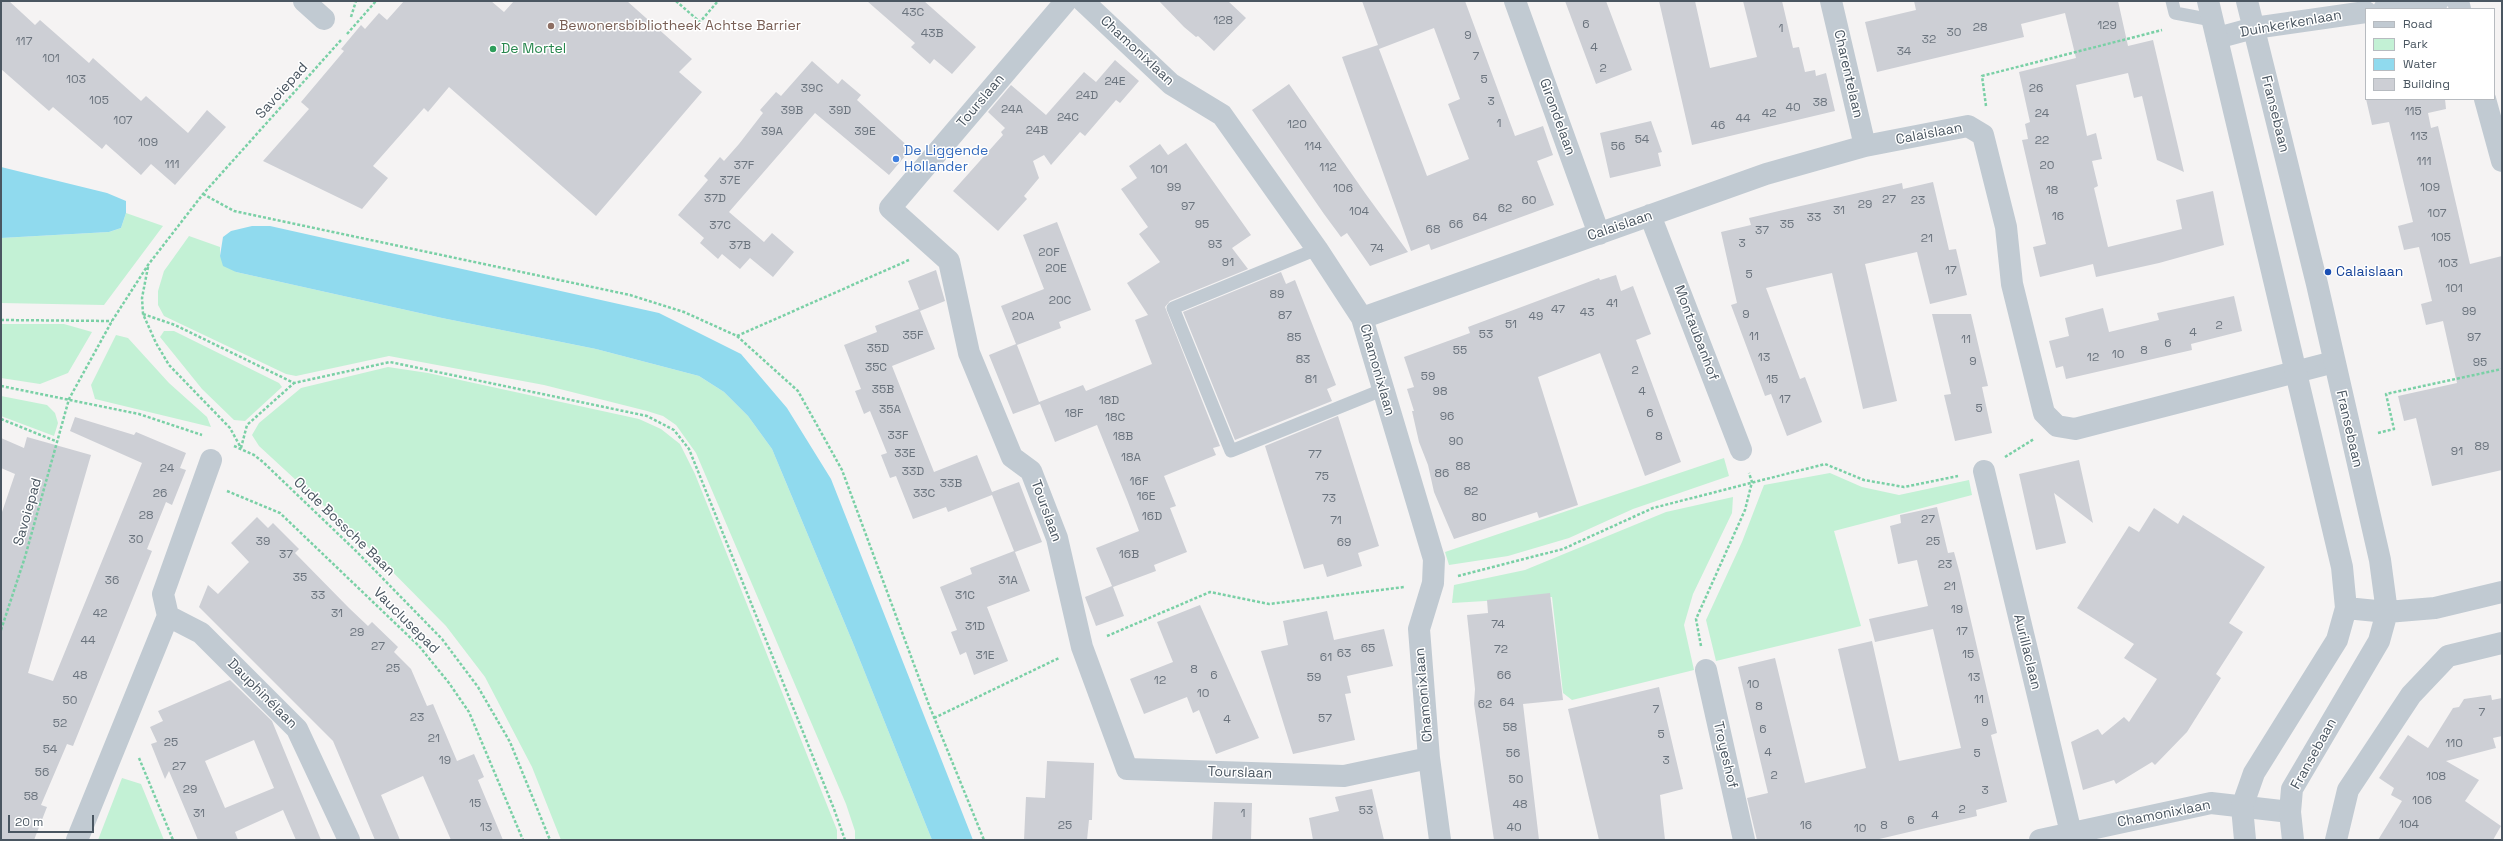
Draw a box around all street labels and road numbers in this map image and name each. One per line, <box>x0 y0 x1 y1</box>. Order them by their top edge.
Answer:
street label: Duinkerkenlaan <box>2239 7 2343 41</box>
street label: Chamonixlaan <box>1097 13 1177 89</box>
street label: Charentelaan <box>1830 28 1866 120</box>
street label: Savoiepad <box>252 59 312 123</box>
street label: Tourslaan <box>954 71 1008 131</box>
street label: Fransebaan <box>2257 74 2293 154</box>
street label: Girondelaan <box>1535 76 1579 158</box>
street label: Calaislaan <box>1894 119 1964 149</box>
street label: Calaislaan <box>1585 207 1655 245</box>
street label: Montaubanhof <box>1670 283 1722 383</box>
street label: Chamonixlaan <box>1356 322 1398 418</box>
street label: Fransebaan <box>2332 389 2366 469</box>
street label: Oude Bossche Baan <box>290 474 398 580</box>
street label: Savoiepad <box>10 476 46 548</box>
street label: Tourslaan <box>1027 478 1065 544</box>
street label: Vauclusepad <box>369 584 443 658</box>
street label: Aurillaclaan <box>2009 612 2045 692</box>
street label: Chamonixlaan <box>1412 647 1436 743</box>
street label: Dauphinélaan <box>224 656 300 732</box>
street label: Fransebaan <box>2288 716 2340 792</box>
street label: Troyeshof <box>1709 720 1741 790</box>
street label: Tourslaan <box>1207 763 1273 783</box>
street label: Chamonixlaan <box>2116 797 2212 831</box>

